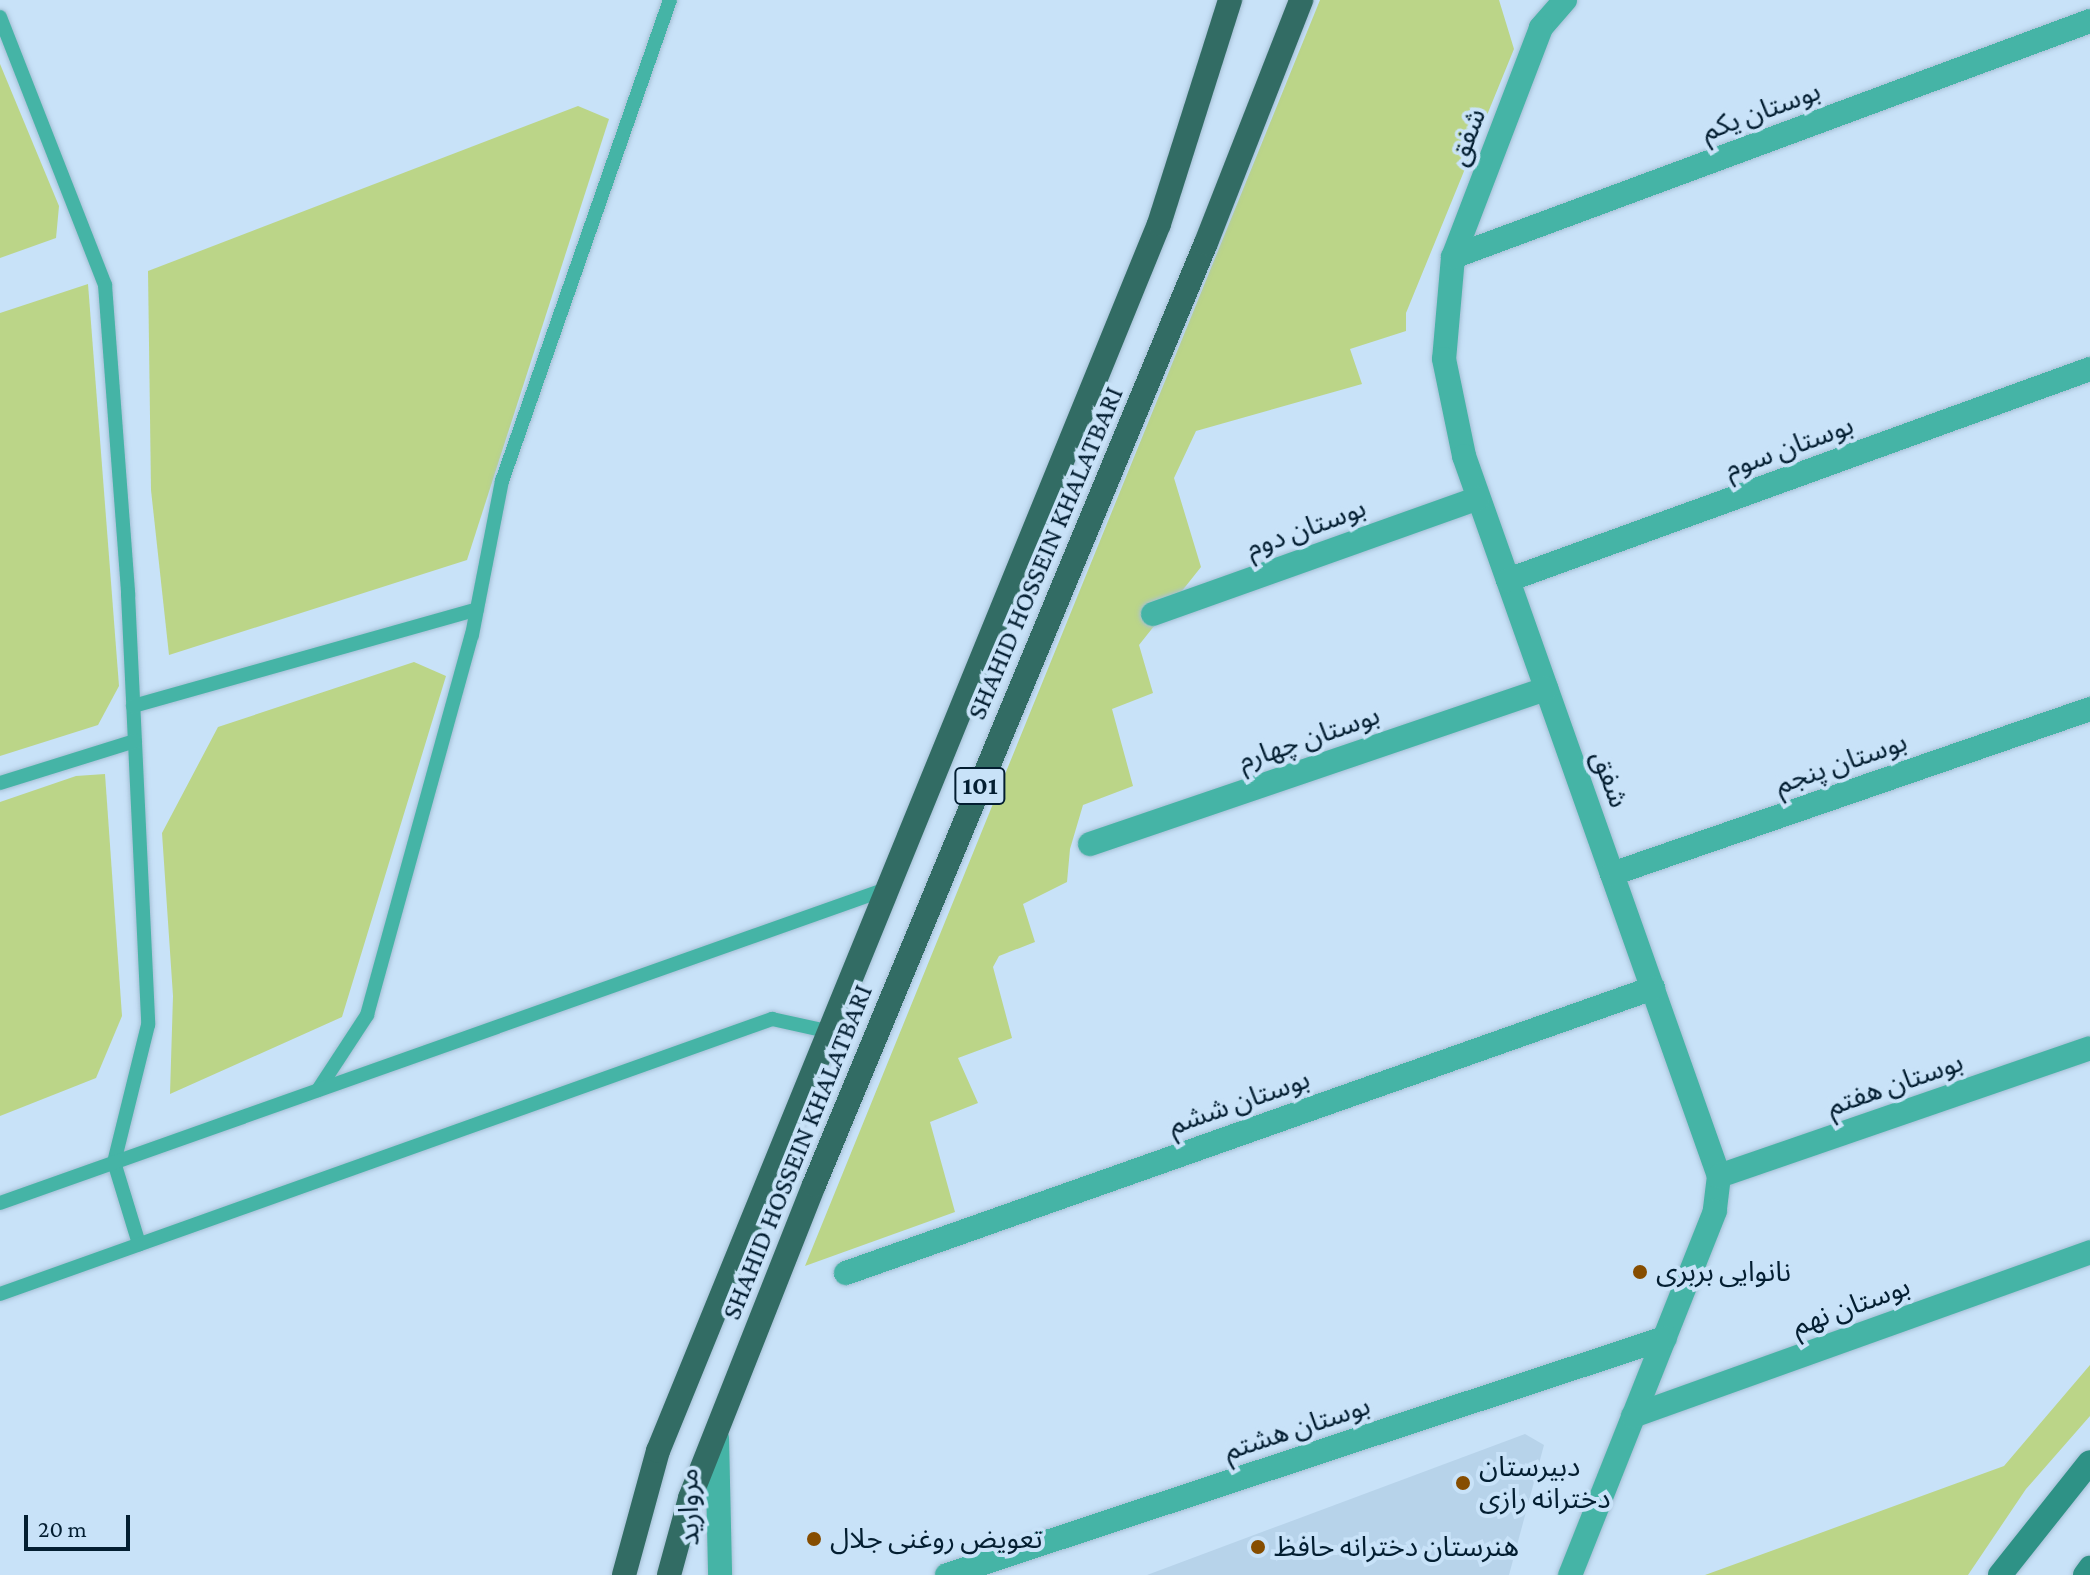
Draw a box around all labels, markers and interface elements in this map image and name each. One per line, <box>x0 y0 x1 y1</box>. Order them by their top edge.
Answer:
street label: بوستان یکم <box>1697 74 1825 148</box>
street label: شفق <box>1441 104 1493 170</box>
street label: SHAHID HOSSEIN KHALATBARI <box>960 381 1130 725</box>
street label: بوستان سوم <box>1720 408 1858 486</box>
street label: بوستان دوم <box>1241 491 1371 565</box>
street label: بوستان چهارم <box>1234 698 1384 778</box>
street label: بوستان پنجم <box>1771 725 1911 801</box>
street label: شفق <box>1584 746 1636 812</box>
road number: 101 <box>954 764 1006 808</box>
street label: SHAHID HOSSEIN KHALATBARI <box>714 980 880 1324</box>
street label: بوستان هفتم <box>1822 1045 1968 1123</box>
street label: بوستان ششم <box>1164 1062 1314 1142</box>
place label: نانوایی بربری <box>1656 1255 1791 1289</box>
marker: نانوایی بربری <box>1631 1263 1649 1281</box>
street label: بوستان نهم <box>1787 1269 1915 1343</box>
street label: بوستان هشتم <box>1220 1389 1374 1467</box>
place label: دبیرستان دخترانه رازی <box>1479 1450 1611 1516</box>
street label: مروارید <box>672 1468 706 1546</box>
marker: دبیرستان دخترانه رازی <box>1454 1474 1472 1492</box>
scale bar <box>28 1499 134 1549</box>
text: 20 m <box>38 1515 87 1542</box>
place label: تعویض روغنی جلال <box>830 1522 1043 1556</box>
marker: تعویض روغنی جلال <box>805 1530 823 1548</box>
place label: هنرستان دخترانه حافظ <box>1274 1530 1519 1564</box>
marker: هنرستان دخترانه حافظ <box>1249 1538 1267 1556</box>

